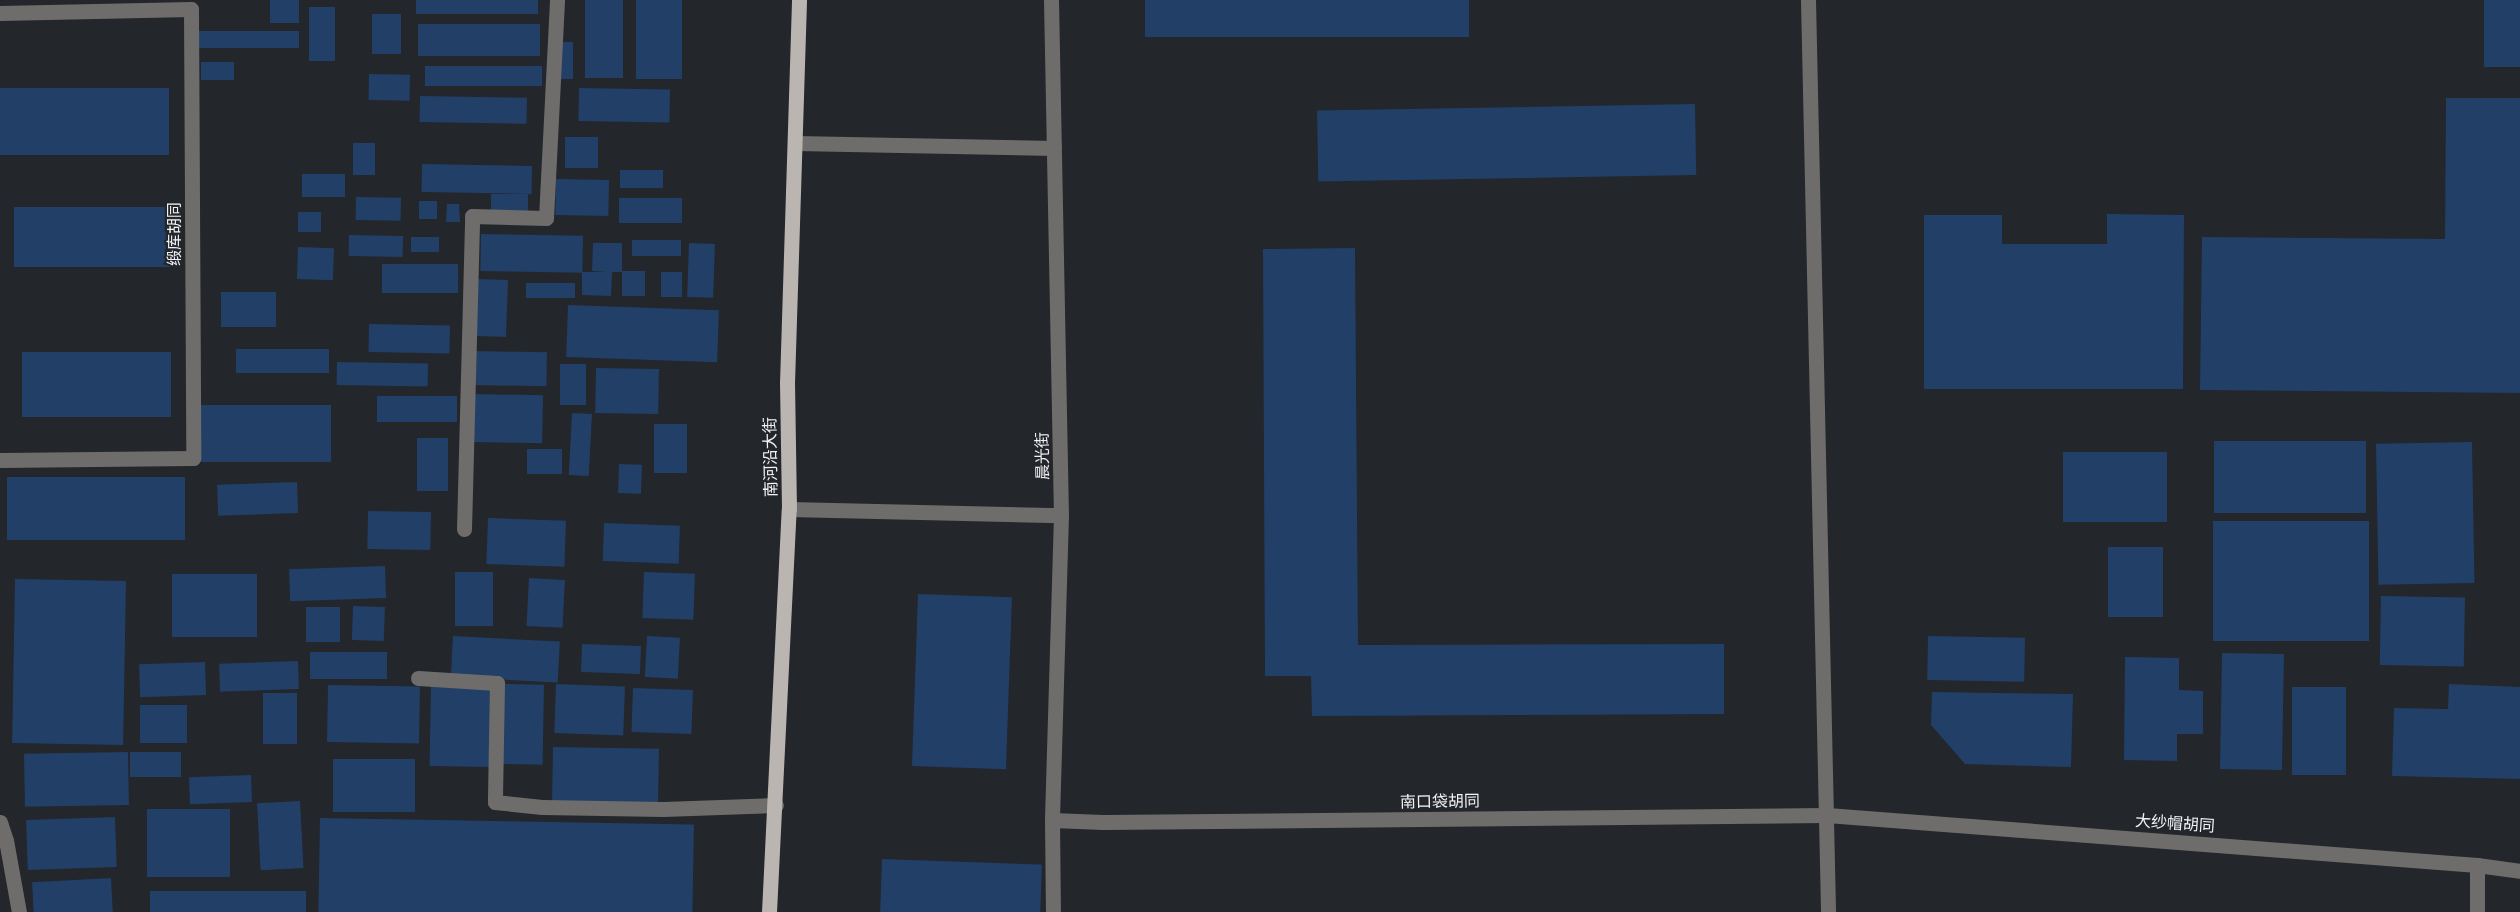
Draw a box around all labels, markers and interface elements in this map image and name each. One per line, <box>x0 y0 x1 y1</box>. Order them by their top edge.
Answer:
street label: 缎库胡同 <box>164 202 184 266</box>
street label: 南河沿大街 <box>760 417 780 497</box>
street label: 晨光街 <box>1032 432 1052 480</box>
street label: 南口袋胡同 <box>1400 791 1480 811</box>
street label: 大纱帽胡同 <box>2134 811 2216 835</box>

